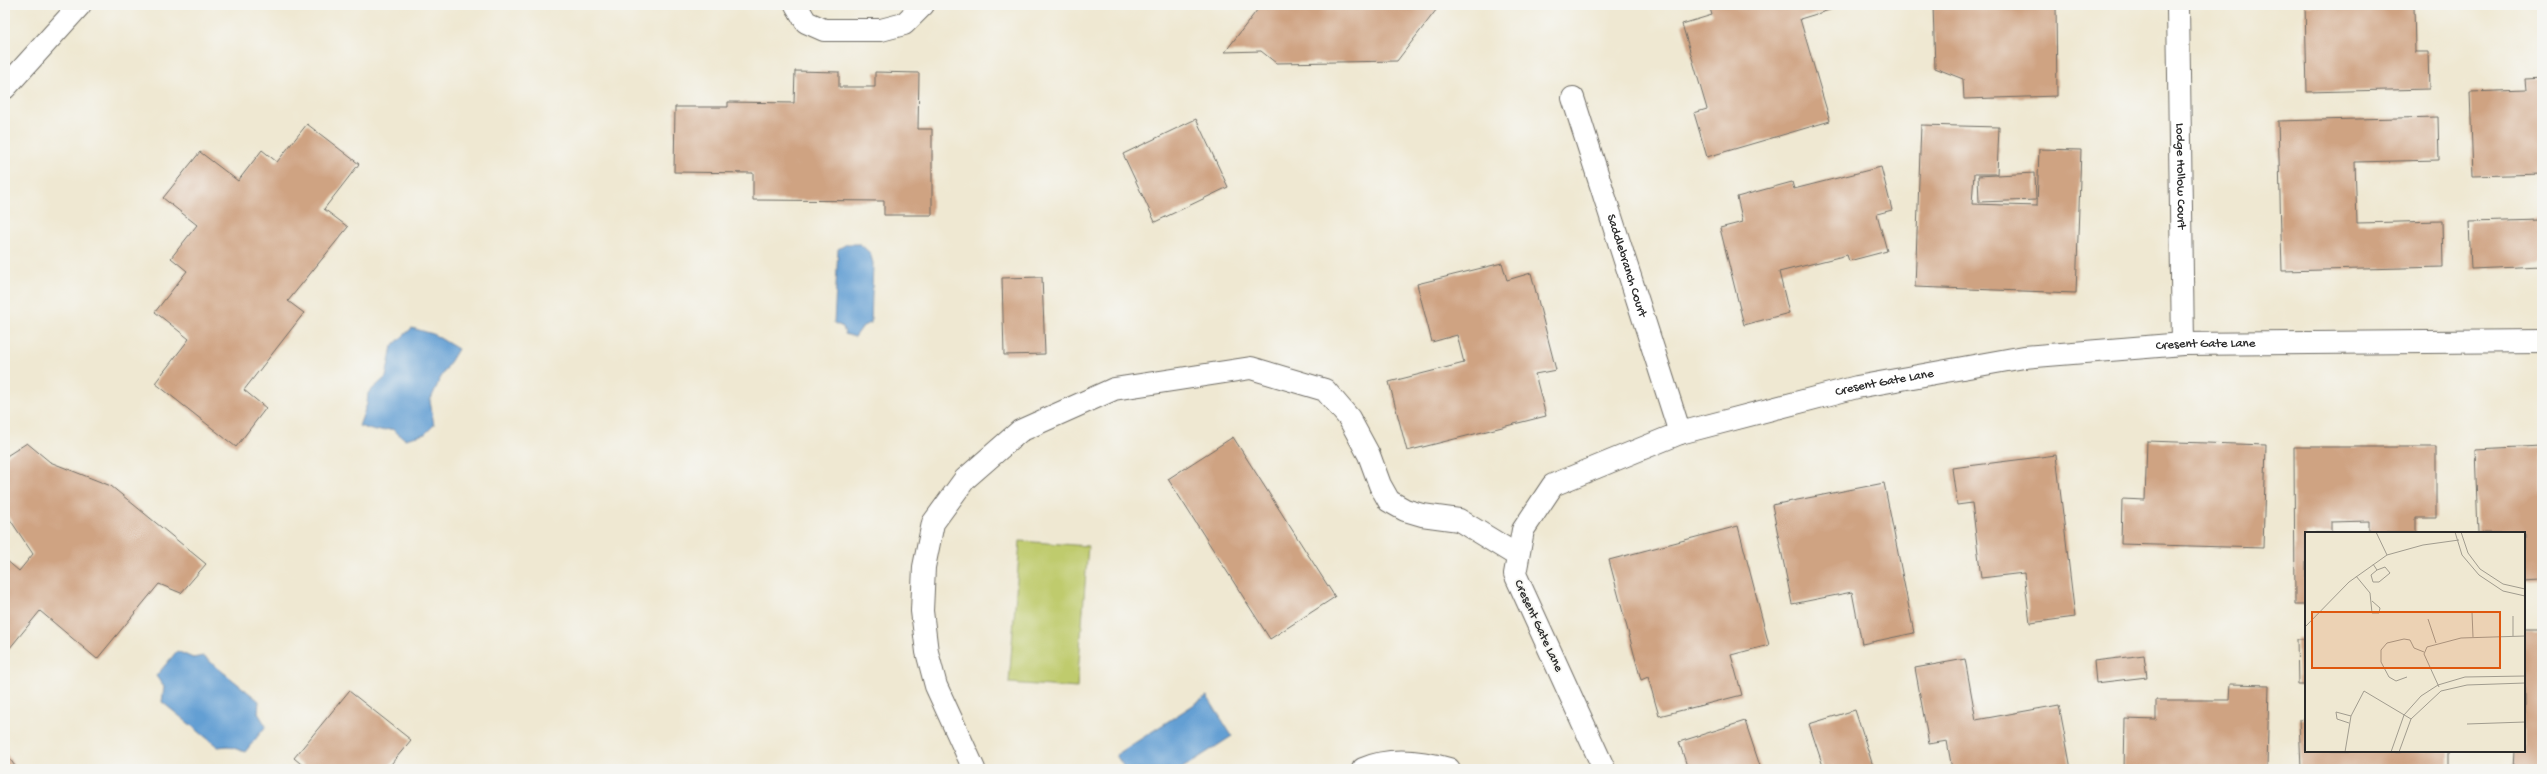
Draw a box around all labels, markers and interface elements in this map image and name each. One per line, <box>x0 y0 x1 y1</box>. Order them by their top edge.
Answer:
street label: Lodge Hollow Court <box>2172 123 2189 231</box>
street label: Saddlebranch Court <box>1603 212 1651 321</box>
street label: Cresent Gate Lane <box>2155 336 2256 354</box>
street label: Cresent Gate Lane <box>1834 366 1935 400</box>
inset map <box>2305 532 2525 752</box>
street label: Cresent Gate Lane <box>1510 578 1566 675</box>

